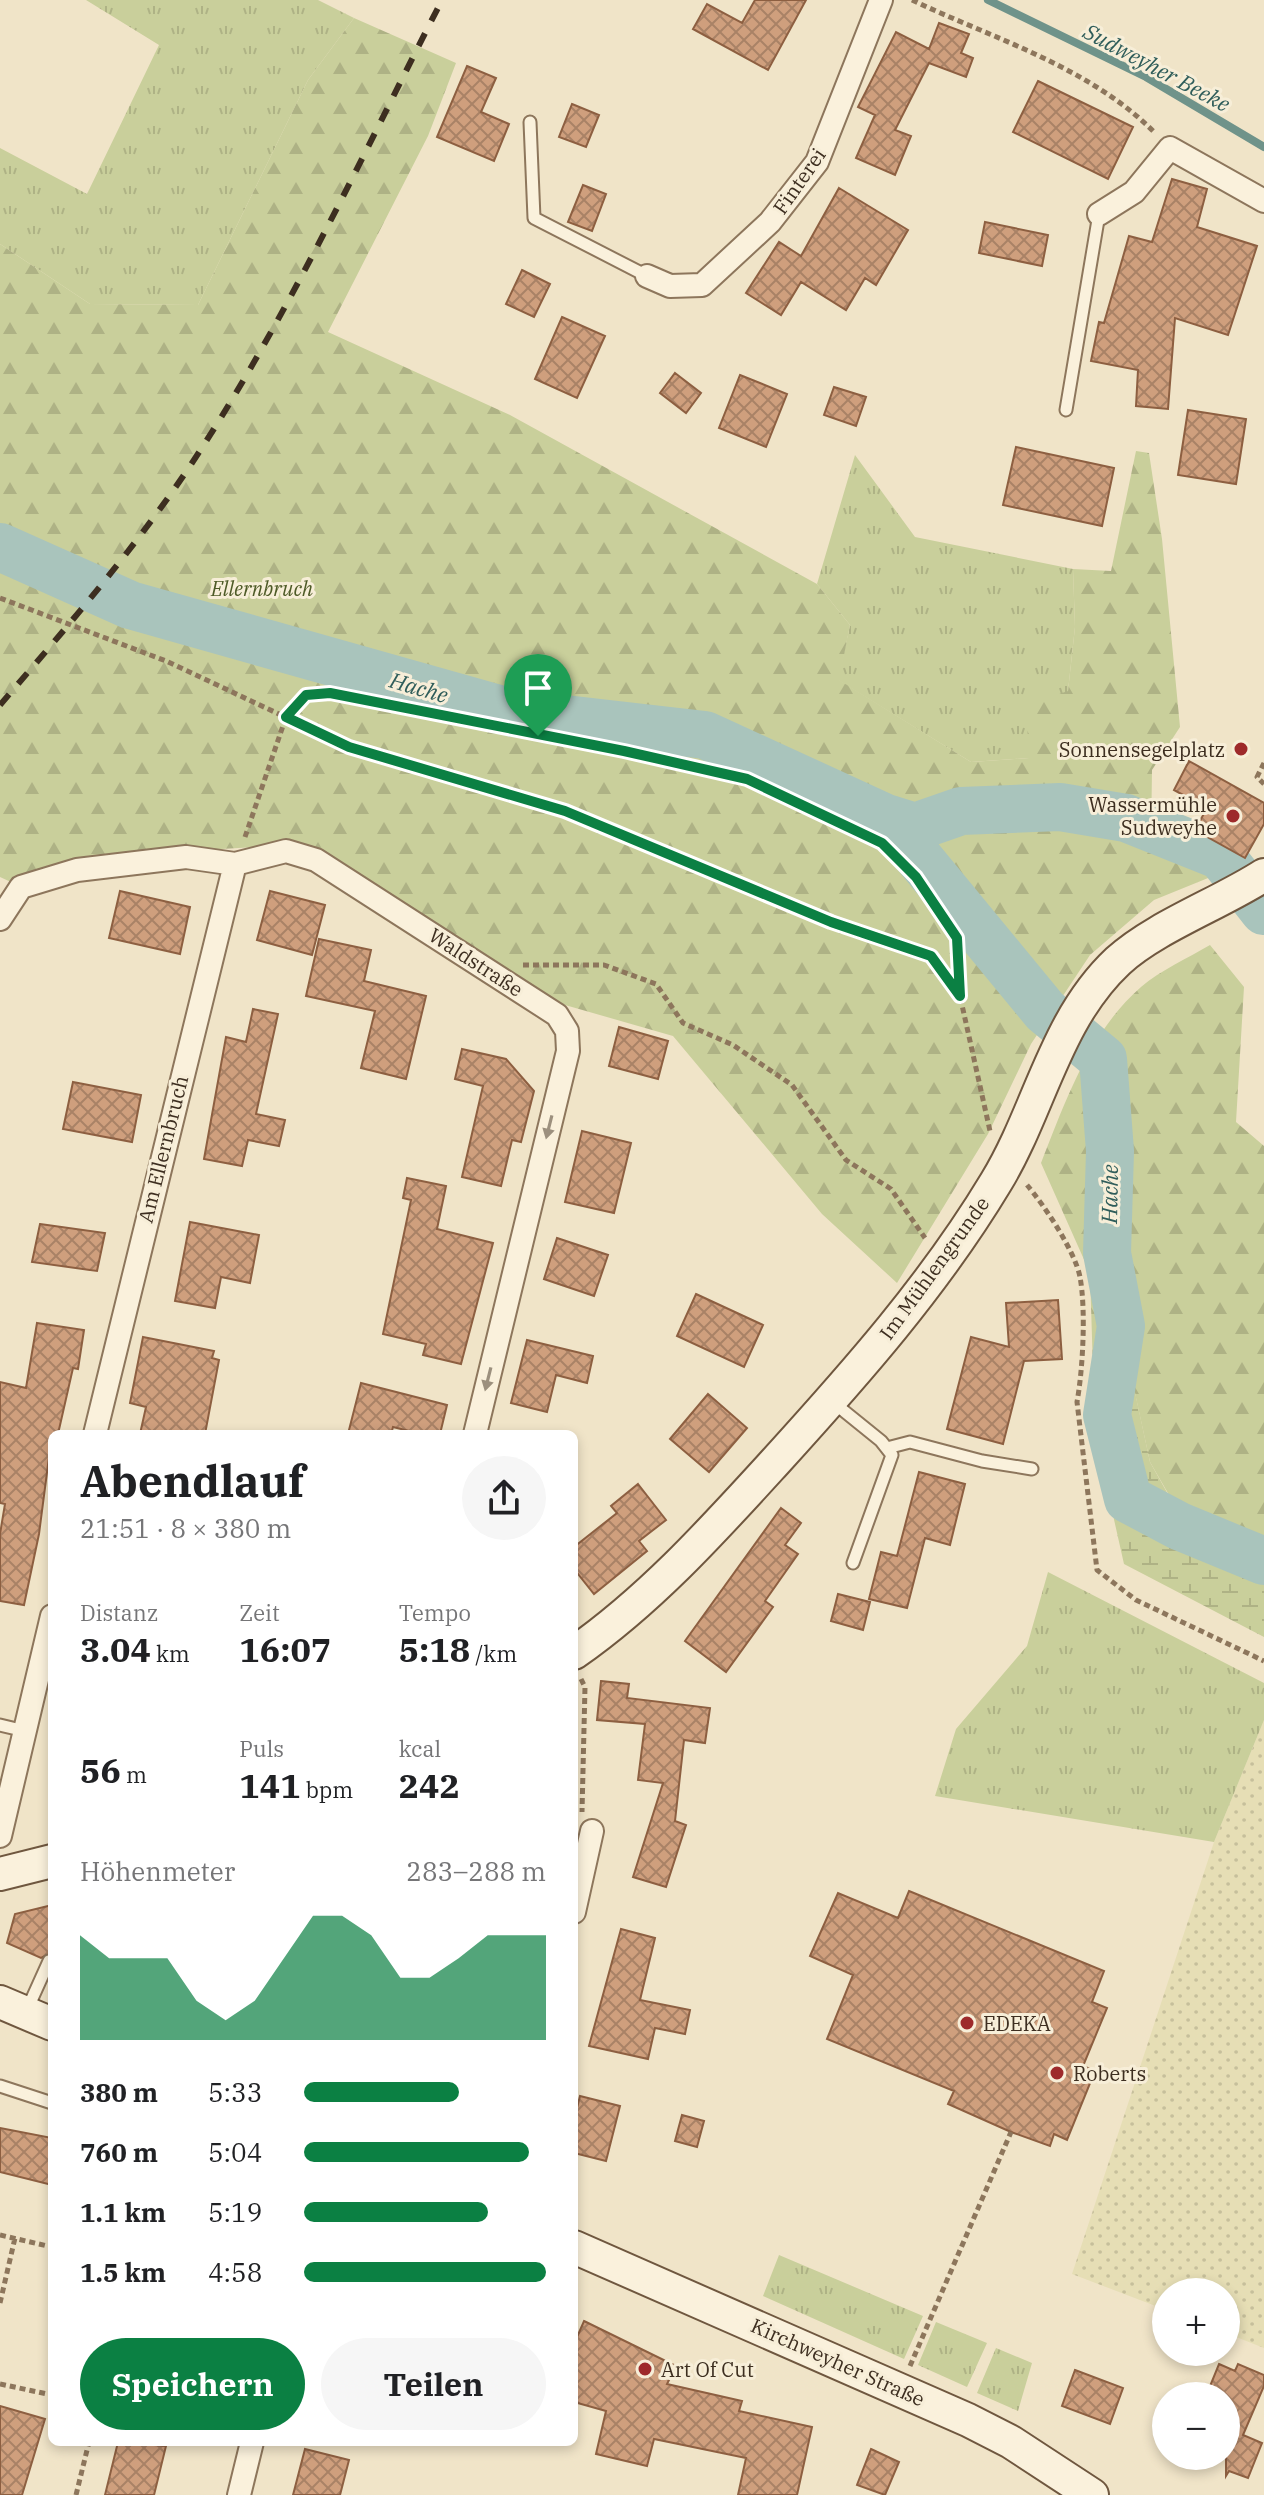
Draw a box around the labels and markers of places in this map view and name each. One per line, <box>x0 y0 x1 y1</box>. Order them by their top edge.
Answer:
pin <box>504 654 572 736</box>
place label: Sonnensegelplatz <box>1059 736 1225 763</box>
marker: Sonnensegelplatz <box>1232 740 1250 758</box>
place label: Wassermühle Sudweyhe <box>1088 791 1217 841</box>
marker: Wassermühle Sudweyhe <box>1224 807 1242 825</box>
place label: EDEKA <box>983 2010 1051 2037</box>
marker: EDEKA <box>958 2014 976 2032</box>
place label: Roberts <box>1073 2060 1146 2087</box>
marker: Roberts <box>1048 2064 1066 2082</box>
place label: Art Of Cut <box>661 2356 754 2383</box>
marker: Art Of Cut <box>636 2360 654 2378</box>

